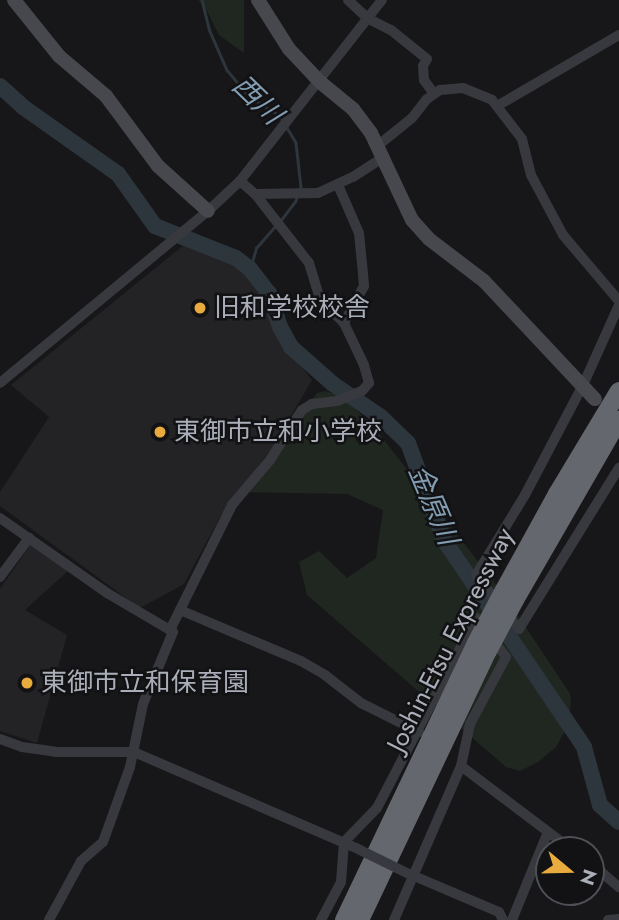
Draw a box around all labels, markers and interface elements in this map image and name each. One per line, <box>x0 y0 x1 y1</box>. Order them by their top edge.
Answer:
water label: 西川 <box>225 68 289 132</box>
place label: 旧和学校校舎 <box>214 292 370 324</box>
marker: 旧和学校校舎 <box>192 300 208 316</box>
place label: 東御市立和小学校 <box>174 416 382 448</box>
marker: 東御市立和小学校 <box>152 424 168 440</box>
water label: 金原川 <box>401 460 465 550</box>
street label: Joshin-Etsu Expressway <box>381 523 521 757</box>
place label: 東御市立和保育園 <box>41 667 249 699</box>
marker: 東御市立和保育園 <box>19 675 35 691</box>
north arrow <box>535 836 605 906</box>
text: N <box>573 866 604 889</box>

